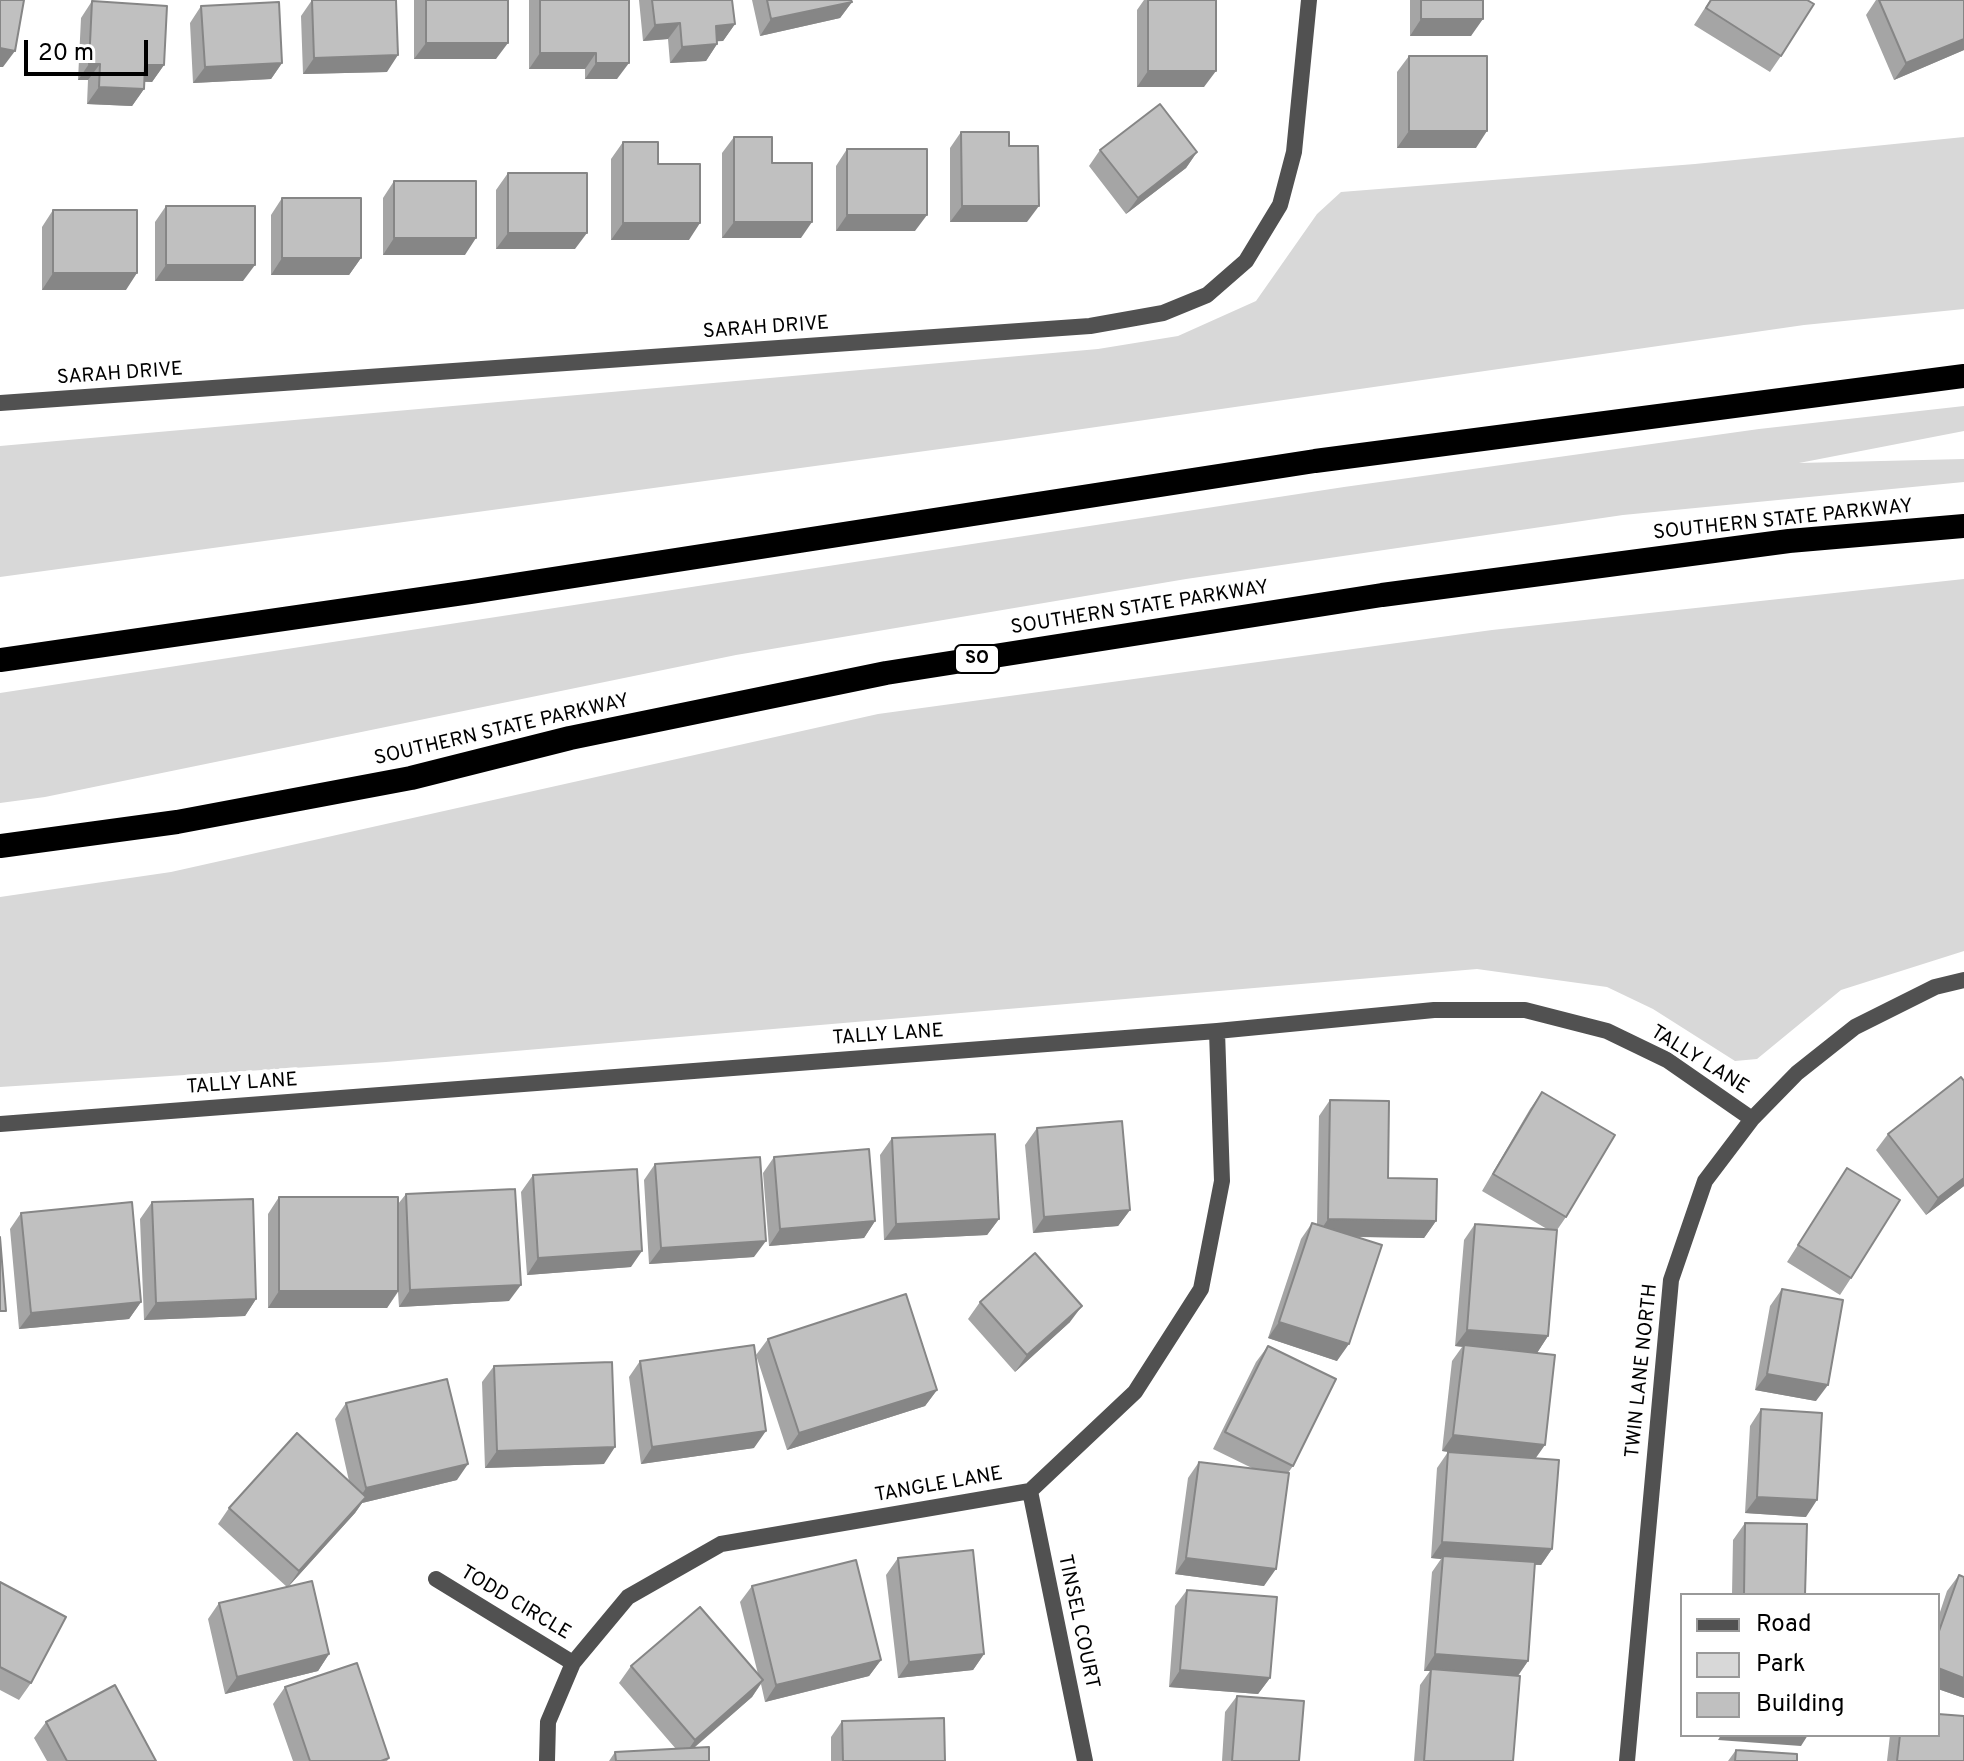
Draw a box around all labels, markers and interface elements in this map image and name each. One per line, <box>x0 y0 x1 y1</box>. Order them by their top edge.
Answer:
scale bar <box>28 24 152 74</box>
text: 20 m <box>38 39 94 69</box>
street label: SARAH DRIVE <box>702 313 830 345</box>
street label: SARAH DRIVE <box>56 359 184 391</box>
street label: SOUTHERN STATE PARKWAY <box>1652 495 1914 547</box>
street label: SOUTHERN STATE PARKWAY <box>1009 577 1271 641</box>
road number: SO <box>955 645 999 673</box>
street label: SOUTHERN STATE PARKWAY <box>372 690 632 772</box>
street label: TALLY LANE <box>832 1020 944 1052</box>
street label: TALLY LANE <box>1645 1021 1753 1101</box>
street label: TALLY LANE <box>186 1069 298 1101</box>
street label: TWIN LANE NORTH <box>1622 1283 1664 1459</box>
street label: TANGLE LANE <box>873 1463 1005 1509</box>
street label: TINSEL COURT <box>1051 1553 1103 1691</box>
street label: TODD CIRCLE <box>455 1562 575 1646</box>
legend <box>1680 1593 1940 1737</box>
text: Road <box>1756 1610 1812 1640</box>
text: Park <box>1756 1650 1806 1680</box>
text: Building <box>1756 1690 1845 1720</box>

